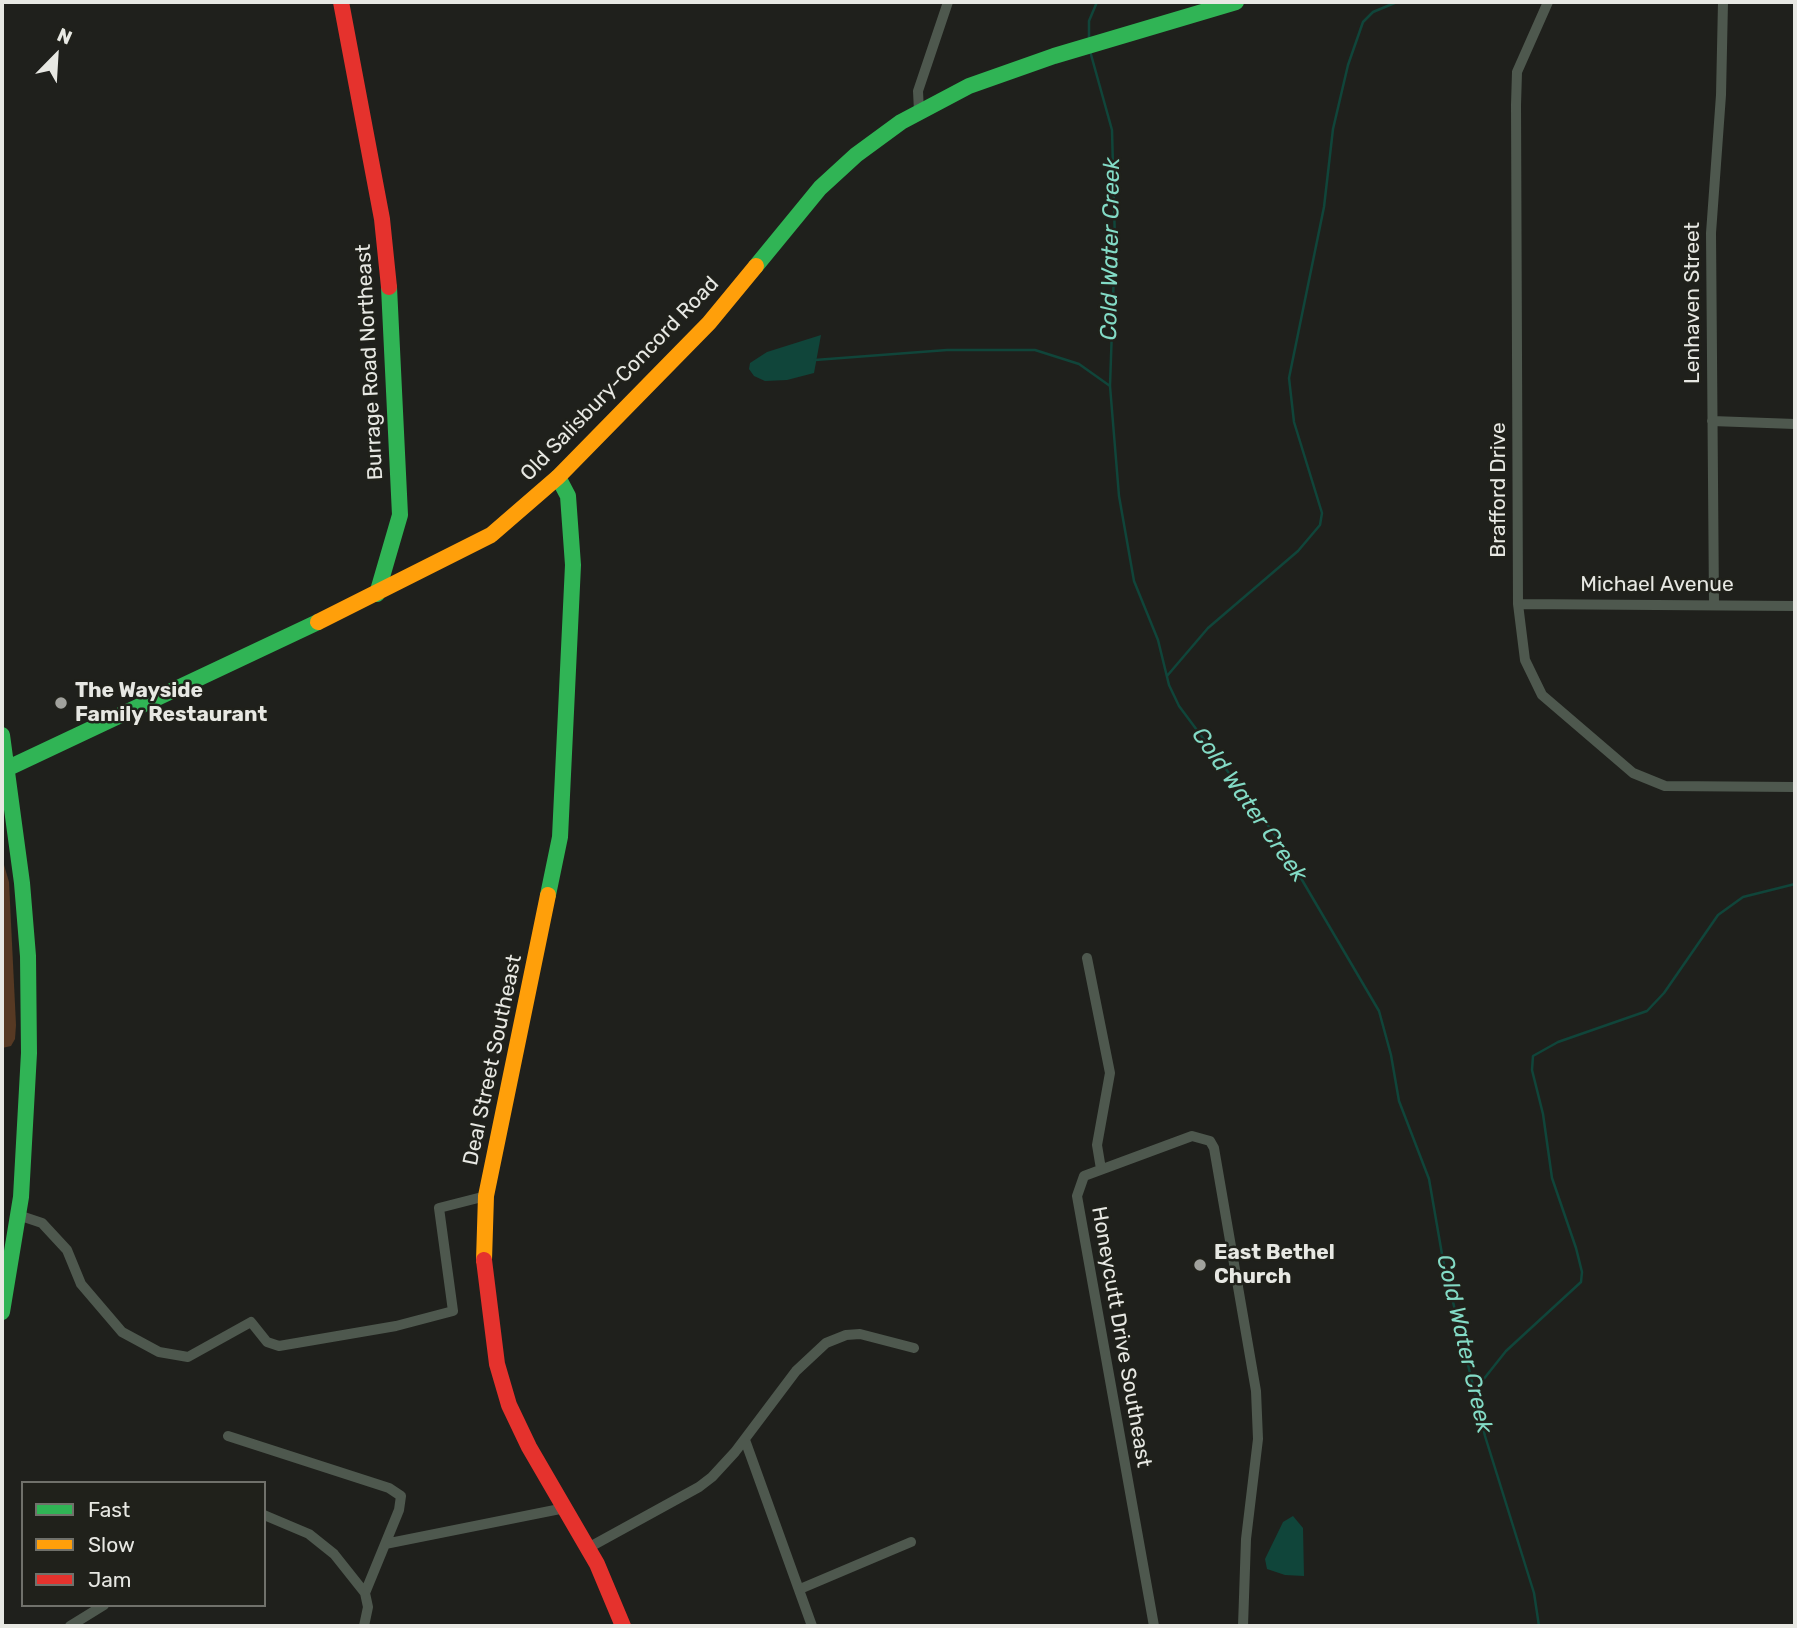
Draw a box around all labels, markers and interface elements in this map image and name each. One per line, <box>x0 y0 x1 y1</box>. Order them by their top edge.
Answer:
north arrow <box>21 21 91 91</box>
text: N <box>54 23 76 50</box>
water label: Cold Water Creek <box>1096 157 1126 341</box>
street label: Lenhaven Street <box>1680 222 1706 384</box>
street label: Burrage Road Northeast <box>351 243 389 481</box>
street label: Old Salisbury-Concord Road <box>516 272 724 486</box>
street label: Brafford Drive <box>1486 422 1512 558</box>
street label: Michael Avenue <box>1580 572 1734 598</box>
place label: The Wayside Family Restaurant <box>75 678 267 728</box>
marker: The Wayside Family Restaurant <box>53 695 69 711</box>
water label: Cold Water Creek <box>1185 722 1313 888</box>
street label: Deal Street Southeast <box>458 952 528 1168</box>
street label: Honeycutt Drive Southeast <box>1086 1204 1156 1470</box>
place label: East Bethel Church <box>1214 1240 1335 1290</box>
water label: Cold Water Creek <box>1430 1252 1498 1436</box>
marker: East Bethel Church <box>1192 1257 1208 1273</box>
legend <box>21 1481 266 1607</box>
text: Fast <box>88 1497 130 1522</box>
text: Slow <box>88 1532 135 1557</box>
text: Jam <box>88 1567 132 1592</box>

